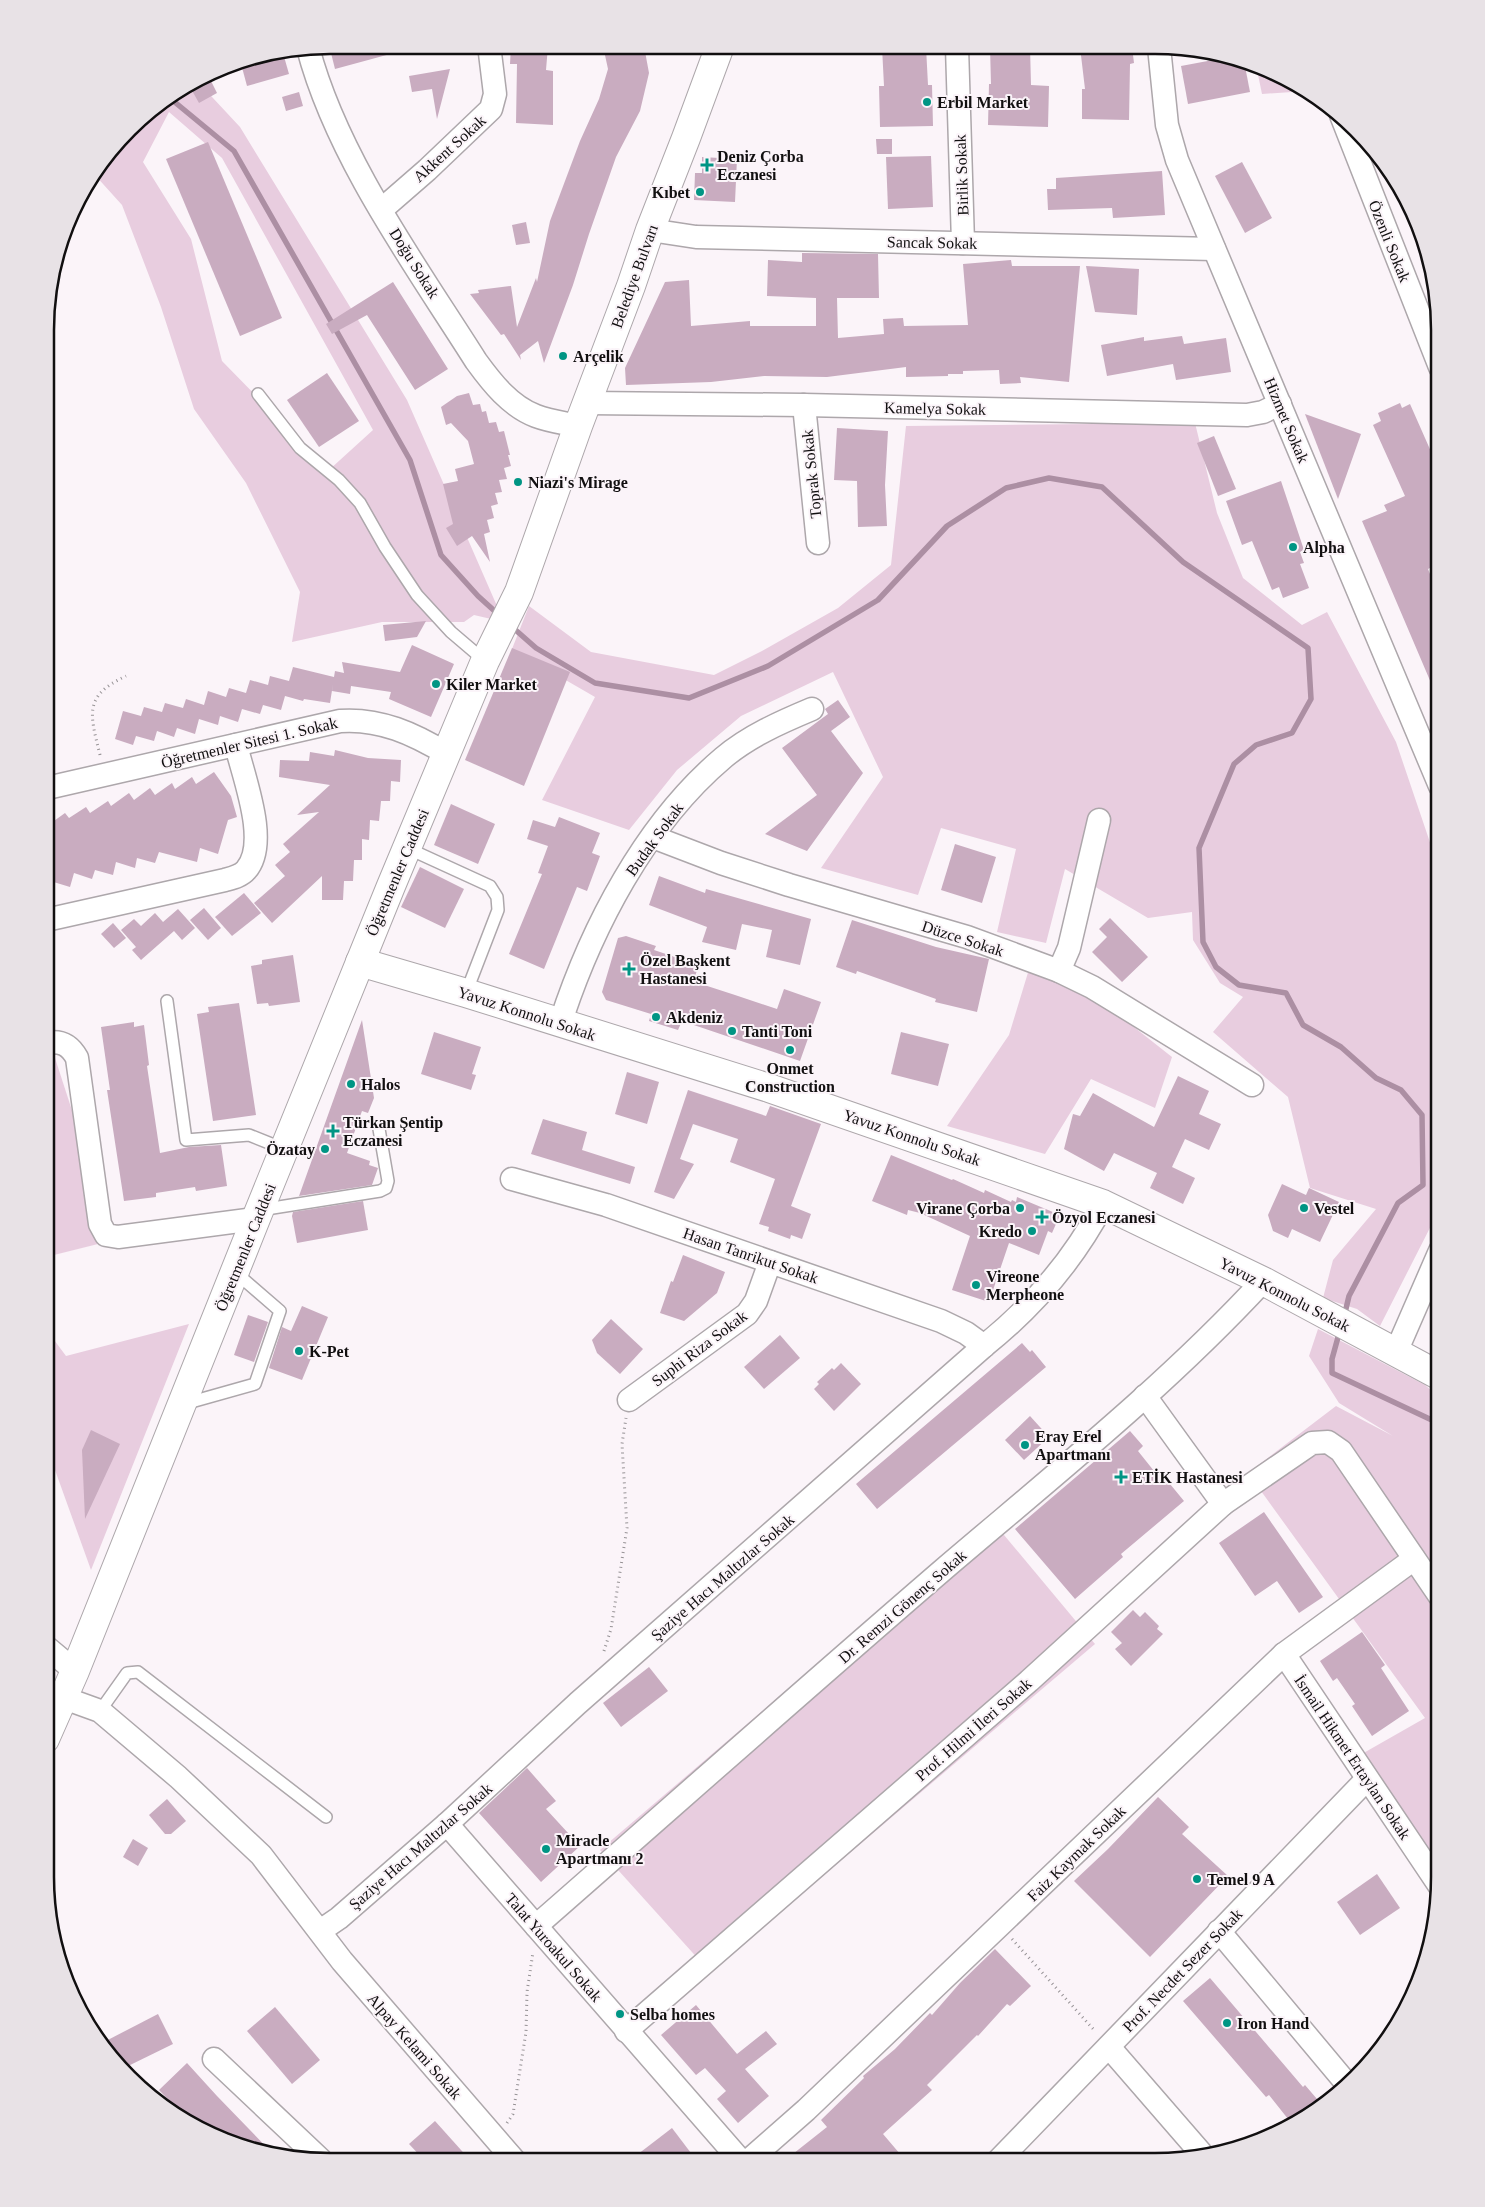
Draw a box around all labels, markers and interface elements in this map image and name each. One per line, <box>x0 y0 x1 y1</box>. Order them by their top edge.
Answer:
place label: Erbil Market <box>937 94 1029 111</box>
marker: Erbil Market <box>921 96 933 108</box>
street label: Akkent Sokak <box>410 112 489 185</box>
street label: Birlik Sokak <box>952 134 971 216</box>
place label: Deniz Çorba Eczanesi <box>717 148 804 183</box>
marker: Deniz Çorba Eczanesi <box>701 159 713 171</box>
place label: Kıbet <box>652 184 691 201</box>
marker: Kıbet <box>694 186 706 198</box>
street label: Özenli Sokak <box>1365 198 1414 285</box>
street label: Belediye Bulvarı <box>608 222 662 331</box>
street label: Doğu Sokak <box>385 225 443 302</box>
street label: Sancak Sokak <box>887 233 977 252</box>
place label: Arçelik <box>573 348 624 366</box>
marker: Arçelik <box>557 350 569 362</box>
street label: Hizmet Sokak <box>1261 375 1312 465</box>
street label: Kamelya Sokak <box>884 399 986 419</box>
street label: Toprak Sokak <box>798 429 826 519</box>
place label: Niazi's Mirage <box>528 474 628 492</box>
marker: Niazi's Mirage <box>512 476 524 488</box>
place label: Alpha <box>1303 539 1345 557</box>
marker: Alpha <box>1287 541 1299 553</box>
place label: Kiler Market <box>446 676 537 693</box>
marker: Kiler Market <box>430 678 442 690</box>
street label: Öğretmenler Sitesi 1. Sokak <box>159 714 339 772</box>
street label: Budak Sokak <box>622 800 686 879</box>
street label: Öğretmenler Caddesi <box>363 806 433 939</box>
street label: Düzce Sokak <box>920 917 1006 960</box>
place label: Özel Başkent Hastanesi <box>640 952 731 987</box>
marker: Özel Başkent Hastanesi <box>622 962 636 976</box>
street label: Yavuz Konnolu Sokak <box>456 983 598 1044</box>
place label: Akdeniz <box>666 1009 723 1026</box>
marker: Akdeniz <box>650 1011 662 1023</box>
place label: Tanti Toni <box>742 1023 813 1040</box>
marker: Tanti Toni <box>726 1025 738 1037</box>
marker: Onmet Construction <box>784 1044 796 1056</box>
place label: Onmet Construction <box>745 1060 835 1095</box>
place label: Halos <box>361 1076 400 1093</box>
marker: Halos <box>345 1078 357 1090</box>
street label: Yavuz Konnolu Sokak <box>841 1106 983 1169</box>
place label: Türkan Şentip Eczanesi <box>343 1114 443 1149</box>
marker: Türkan Şentip Eczanesi <box>327 1125 339 1137</box>
place label: Özatay <box>266 1141 315 1159</box>
marker: Özatay <box>319 1143 331 1155</box>
street label: Öğretmenler Caddesi <box>212 1180 280 1314</box>
place label: Virane Çorba <box>916 1200 1010 1218</box>
place label: Vestel <box>1314 1200 1355 1217</box>
marker: Virane Çorba <box>1014 1202 1026 1214</box>
marker: Vestel <box>1298 1202 1310 1214</box>
place label: Özyol Eczanesi <box>1052 1209 1156 1227</box>
marker: Özyol Eczanesi <box>1036 1211 1048 1223</box>
place label: Kredo <box>979 1223 1022 1240</box>
street label: Hasan Tanrikut Sokak <box>681 1224 821 1287</box>
marker: Kredo <box>1026 1225 1038 1237</box>
street label: Yavuz Konnolu Sokak <box>1217 1254 1353 1335</box>
place label: Vireone Merpheone <box>986 1268 1064 1304</box>
marker: Vireone Merpheone <box>970 1279 982 1291</box>
street label: Suphi Riza Sokak <box>648 1307 751 1390</box>
place label: K-Pet <box>309 1343 350 1360</box>
marker: K-Pet <box>293 1345 305 1357</box>
place label: Eray Erel Apartmanı <box>1035 1428 1111 1464</box>
marker: Eray Erel Apartmanı <box>1019 1439 1031 1451</box>
place label: ETİK Hastanesi <box>1132 1468 1243 1486</box>
marker: ETİK Hastanesi <box>1114 1470 1128 1484</box>
street label: Şaziye Hacı Maltızlar Sokak <box>648 1511 798 1645</box>
street label: Dr. Remzi Gönenç Sokak <box>835 1546 970 1667</box>
street label: İsmail Hikmet Ertaylan Sokak <box>1290 1672 1414 1843</box>
street label: Prof. Hilmi İleri Sokak <box>912 1675 1035 1784</box>
street label: Şaziye Hacı Maltızlar Sokak <box>346 1780 496 1914</box>
street label: Faiz Kaymak Sokak <box>1024 1802 1130 1905</box>
place label: Miracle Apartmanı 2 <box>556 1832 644 1868</box>
marker: Miracle Apartmanı 2 <box>540 1843 552 1855</box>
place label: Temel 9 A <box>1207 1871 1275 1888</box>
marker: Temel 9 A <box>1191 1873 1203 1885</box>
street label: Talat Yuroakul Sokak <box>502 1890 605 2005</box>
street label: Prof. Necdet Sezer Sokak <box>1119 1905 1246 2035</box>
street label: Alpay Kelami Sokak <box>363 1990 465 2103</box>
place label: Selba homes <box>630 2006 715 2023</box>
marker: Selba homes <box>614 2008 626 2020</box>
place label: Iron Hand <box>1237 2015 1309 2032</box>
marker: Iron Hand <box>1221 2017 1233 2029</box>

